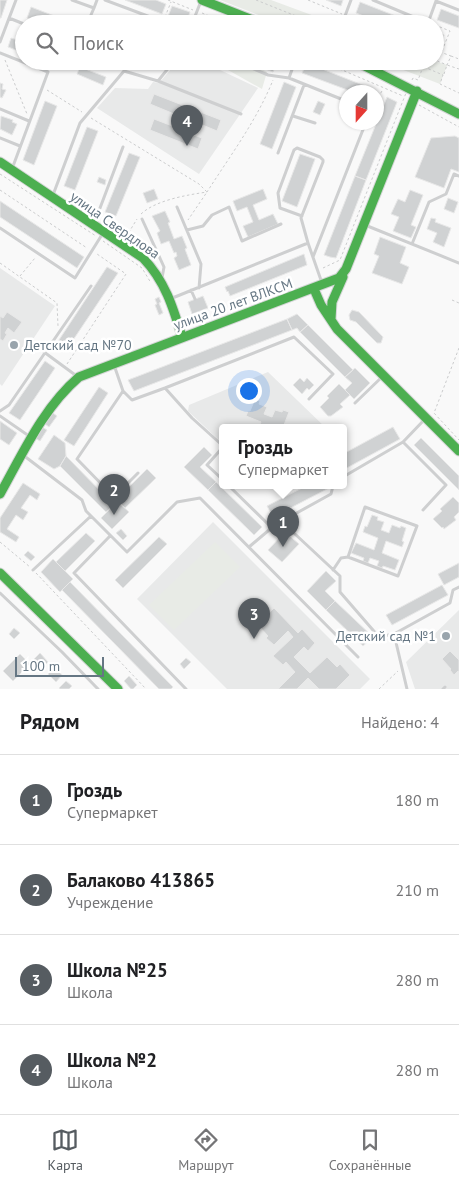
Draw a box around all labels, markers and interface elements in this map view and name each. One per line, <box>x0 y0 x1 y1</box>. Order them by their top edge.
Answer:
search box <box>15 15 444 70</box>
icon: search <box>33 29 61 57</box>
text: Поиск <box>73 31 124 55</box>
north arrow <box>339 85 384 130</box>
pin: 4 <box>171 105 203 146</box>
street label: улица Свердлова <box>67 187 163 263</box>
street label: улица 20 лет ВЛКСМ <box>171 274 295 334</box>
place label: Детский сад №70 <box>24 336 132 354</box>
marker: Детский сад №70 <box>8 339 20 351</box>
your location <box>236 378 262 404</box>
popup <box>219 424 347 489</box>
text: Гроздь <box>238 435 293 459</box>
text: Супермаркет <box>238 459 328 479</box>
pin: 2 <box>98 474 130 515</box>
pin: 1 <box>267 506 299 547</box>
pin: 3 <box>238 598 270 639</box>
place label: Детский сад №1 <box>336 627 436 645</box>
marker: Детский сад №1 <box>440 630 452 642</box>
scale bar <box>15 654 104 677</box>
text: 100 m <box>22 657 60 675</box>
text: Рядом <box>20 708 79 735</box>
text: Найдено: 4 <box>361 712 439 732</box>
text: Гроздь <box>67 778 122 802</box>
text: 1 <box>31 790 41 810</box>
text: 180 m <box>396 790 439 810</box>
text: Супермаркет <box>67 802 158 822</box>
text: Балаково 413865 <box>67 868 215 892</box>
text: 2 <box>31 880 41 900</box>
text: 210 m <box>396 880 439 900</box>
text: Учреждение <box>67 892 153 912</box>
text: Школа №25 <box>67 958 168 982</box>
text: 3 <box>31 970 41 990</box>
text: 280 m <box>396 970 439 990</box>
text: Школа <box>67 982 113 1002</box>
text: Школа №2 <box>67 1048 157 1072</box>
text: 4 <box>31 1060 41 1080</box>
text: 280 m <box>396 1060 439 1080</box>
text: Школа <box>67 1072 113 1092</box>
tab: Карта <box>48 1126 83 1174</box>
tab: Маршрут <box>178 1126 234 1174</box>
tab: Сохранённые <box>329 1126 411 1174</box>

